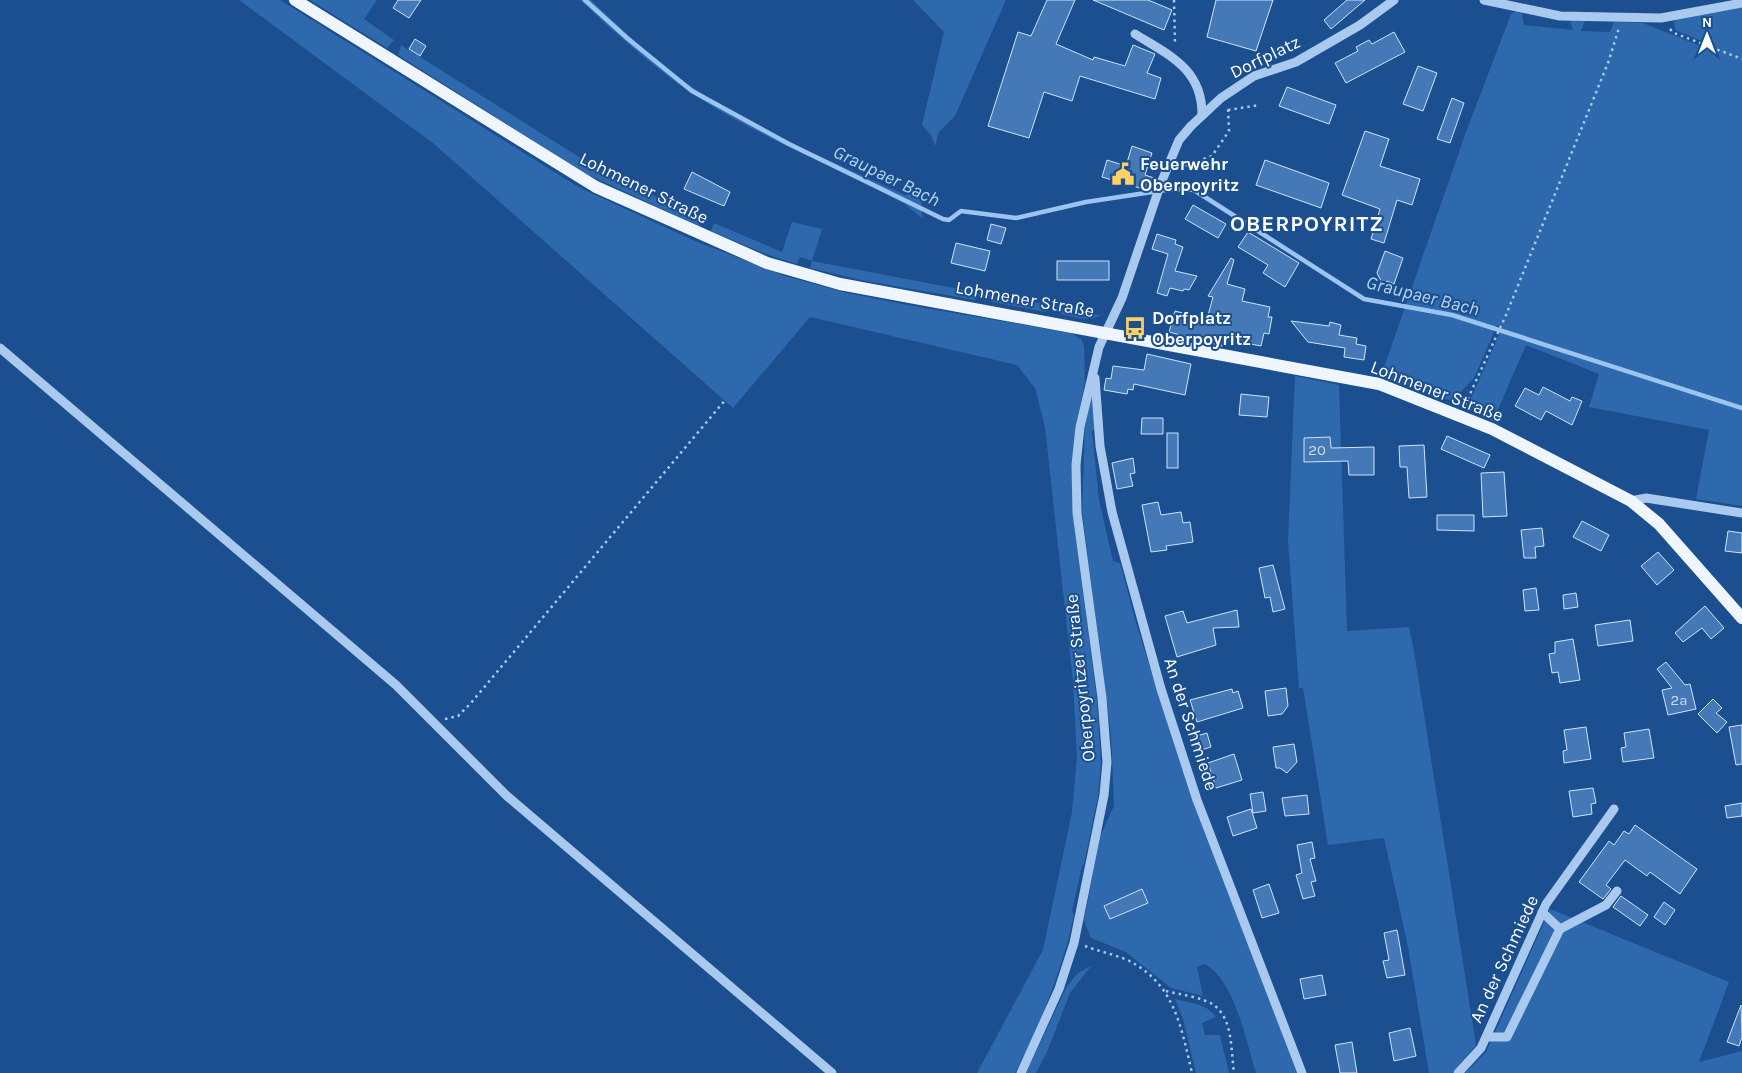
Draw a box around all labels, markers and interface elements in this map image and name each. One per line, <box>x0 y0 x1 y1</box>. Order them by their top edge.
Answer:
north arrow <box>1682 10 1732 60</box>
text: N <box>1702 14 1712 31</box>
street label: Dorfplatz <box>1226 31 1304 83</box>
water label: Graupaer Bach <box>830 141 943 211</box>
street label: Lohmener Straße <box>576 147 712 229</box>
place label: Feuerwehr Oberpoyritz <box>1140 153 1239 196</box>
public building icon: Feuerwehr Oberpoyritz <box>1110 161 1136 187</box>
district label: OBERPOYRITZ <box>1230 211 1384 237</box>
water label: Graupaer Bach <box>1364 271 1482 321</box>
street label: Lohmener Straße <box>954 276 1096 322</box>
place label: Dorfplatz Oberpoyritz <box>1152 307 1251 350</box>
bus stop icon: Dorfplatz Oberpoyritz <box>1122 315 1148 341</box>
street label: Lohmener Straße <box>1368 356 1506 426</box>
house number: 20 <box>1308 441 1326 459</box>
street label: Oberpoyritzer Straße <box>1060 593 1100 763</box>
street label: An der Schmiede <box>1159 655 1223 793</box>
house number: 2a <box>1671 691 1687 709</box>
street label: An der Schmiede <box>1465 892 1543 1026</box>

